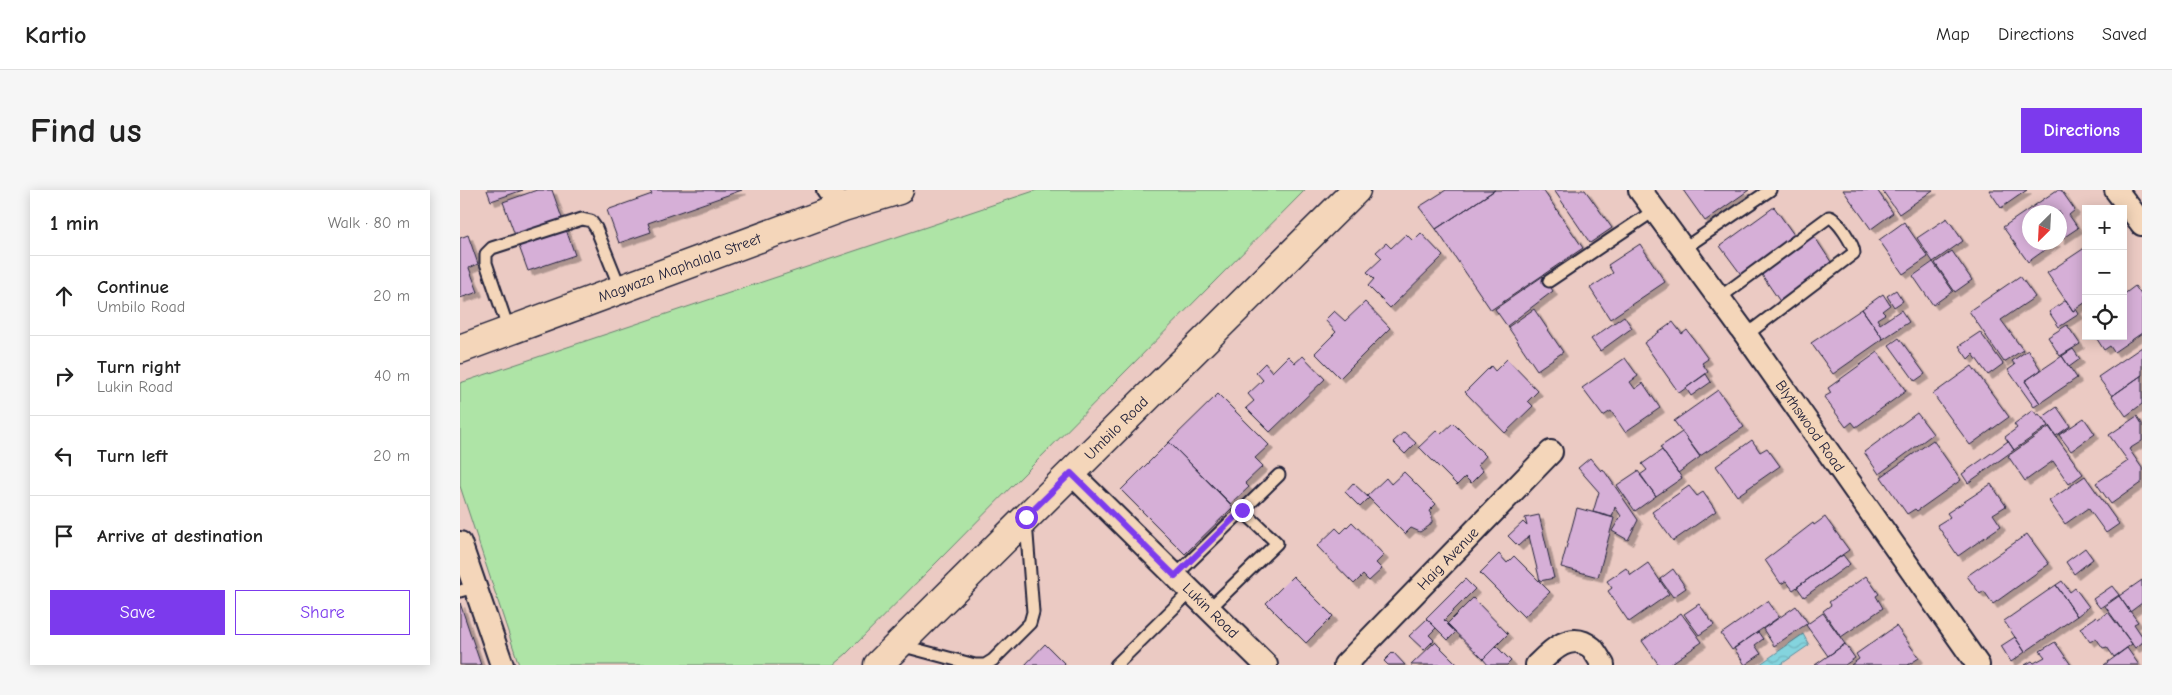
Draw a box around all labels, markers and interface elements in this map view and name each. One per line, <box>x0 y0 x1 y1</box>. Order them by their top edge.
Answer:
text: Kartio <box>25 21 87 49</box>
text: Map <box>1936 24 1970 45</box>
text: Directions <box>1998 24 2074 45</box>
text: Saved <box>2102 24 2147 45</box>
button: Directions <box>2021 108 2142 153</box>
text: Find us <box>30 110 142 151</box>
north arrow <box>2022 205 2067 250</box>
map controls <box>2082 205 2127 340</box>
button: + <box>2082 205 2127 250</box>
text: 1 min <box>50 211 99 235</box>
text: Walk · 80 m <box>328 214 410 232</box>
street label: Magwaza Maphalala Street <box>595 229 764 306</box>
button: − <box>2082 250 2127 295</box>
text: Continue <box>97 276 169 298</box>
icon: ahead <box>50 282 78 310</box>
text: 20 m <box>373 287 410 305</box>
button: locate <box>2082 295 2127 340</box>
text: Umbilo Road <box>97 298 185 316</box>
text: Turn right <box>97 356 181 378</box>
icon: right <box>50 362 78 390</box>
text: 40 m <box>374 367 410 385</box>
street label: Blythswood Road <box>1772 377 1848 475</box>
text: Lukin Road <box>97 378 173 396</box>
street label: Umbilo Road <box>1081 393 1152 464</box>
icon: left <box>50 442 78 470</box>
text: Turn left <box>97 445 168 467</box>
text: 20 m <box>373 447 410 465</box>
route end <box>1231 499 1254 522</box>
route start <box>1015 506 1038 529</box>
icon: arrive <box>50 522 78 550</box>
street label: Haig Avenue <box>1413 523 1483 594</box>
text: Arrive at destination <box>97 525 263 547</box>
street label: Lukin Road <box>1179 579 1242 642</box>
button: Save <box>50 590 225 635</box>
button: Share <box>235 590 410 635</box>

